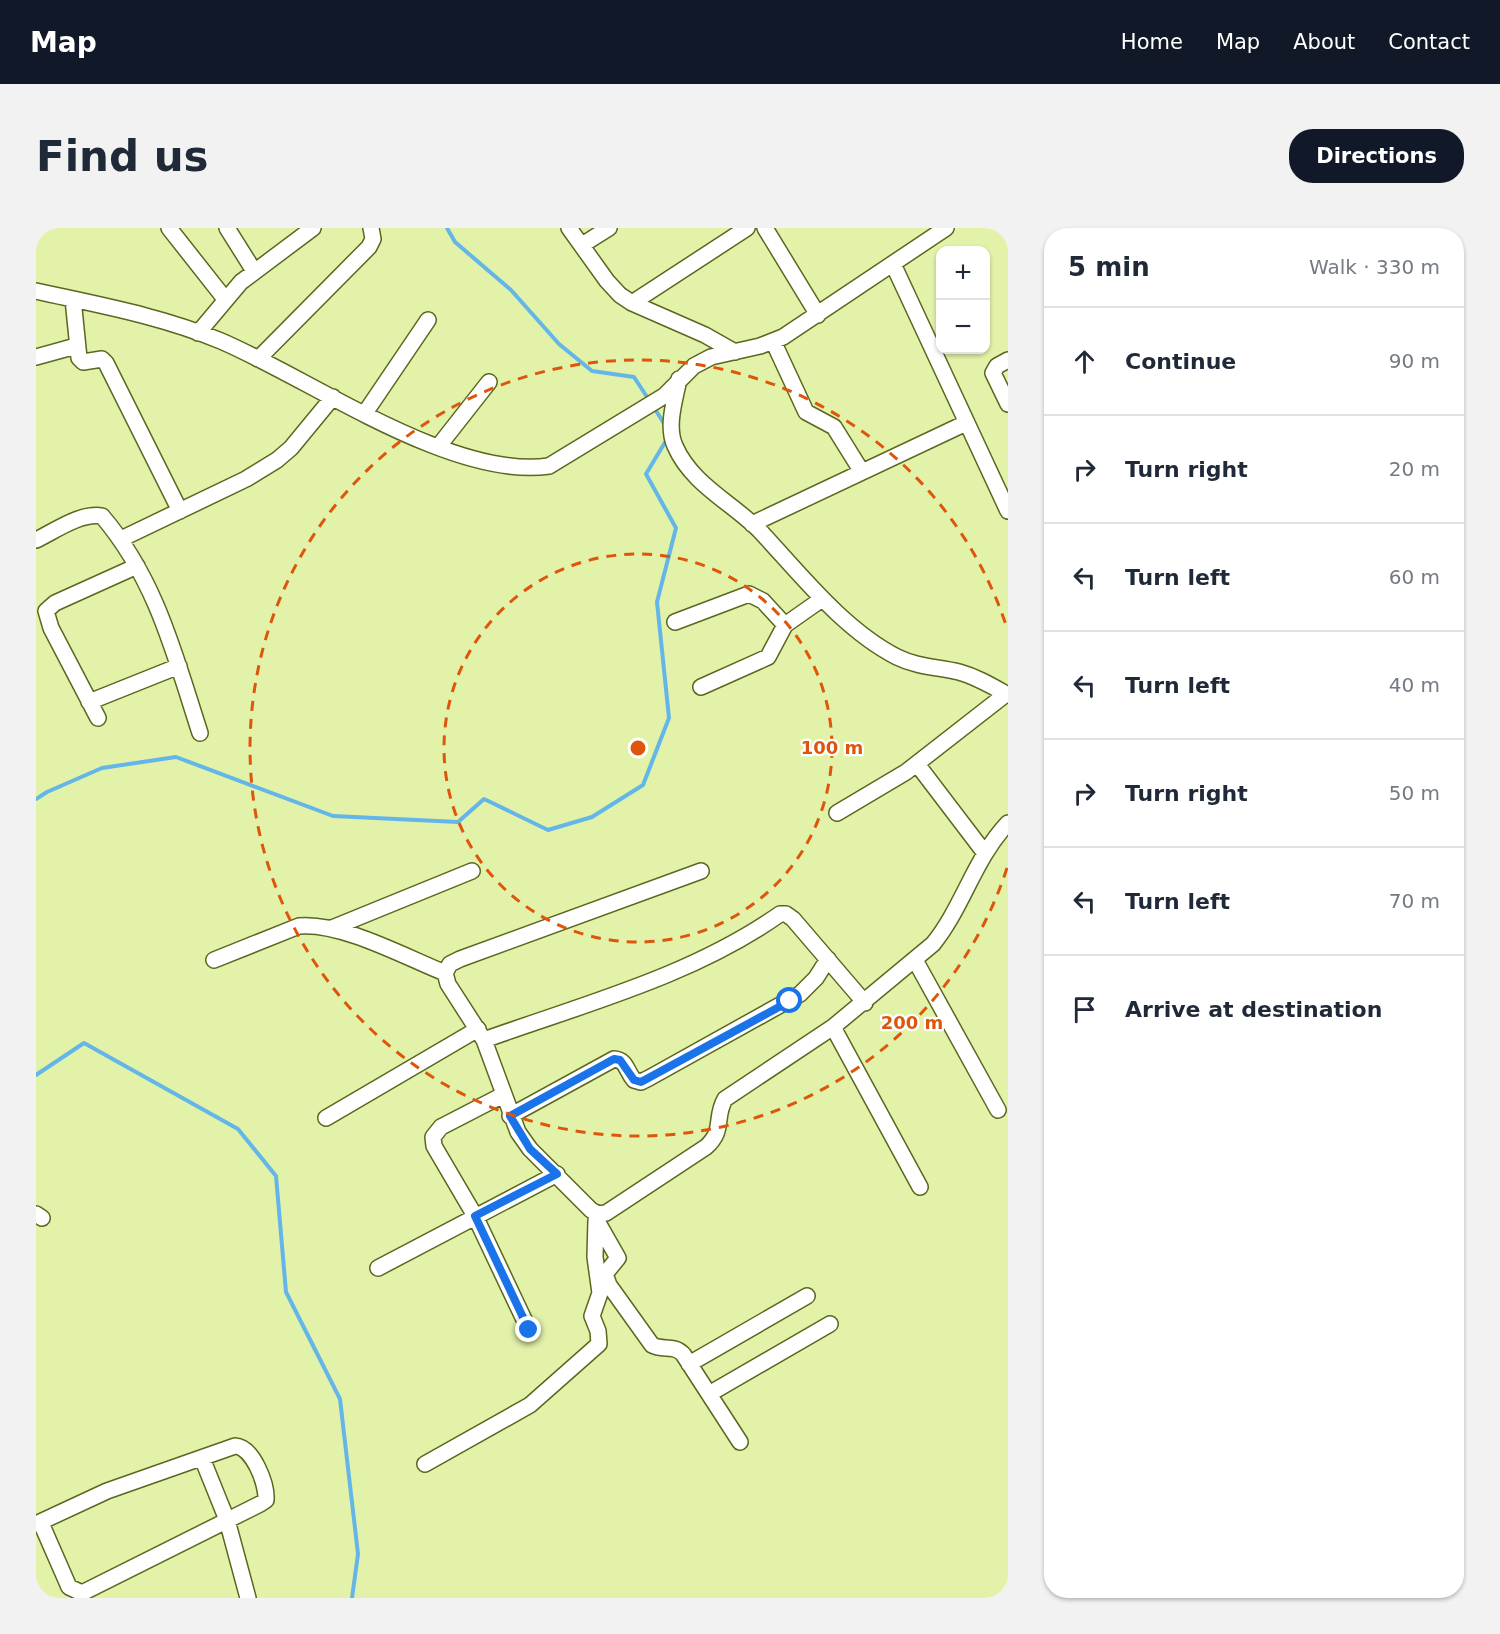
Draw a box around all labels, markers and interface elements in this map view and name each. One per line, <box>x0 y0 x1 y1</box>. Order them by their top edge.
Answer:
text: Map <box>30 26 97 59</box>
text: Home <box>1121 30 1183 54</box>
text: Map <box>1216 30 1260 54</box>
text: About <box>1293 30 1355 54</box>
text: Contact <box>1388 30 1470 54</box>
button: Directions <box>1289 129 1464 183</box>
text: Find us <box>36 132 209 181</box>
map controls <box>936 246 990 354</box>
button: + <box>936 246 990 300</box>
text: 5 min <box>1068 252 1150 282</box>
text: Walk · 330 m <box>1309 255 1440 279</box>
button: − <box>936 300 990 354</box>
icon: ahead <box>1068 345 1101 378</box>
text: Continue <box>1125 349 1236 374</box>
text: 90 m <box>1389 349 1440 373</box>
icon: right <box>1068 453 1101 486</box>
text: Turn right <box>1125 457 1248 482</box>
text: 20 m <box>1389 457 1440 481</box>
icon: left <box>1068 561 1101 594</box>
text: Turn left <box>1125 565 1230 590</box>
text: 60 m <box>1389 565 1440 589</box>
icon: left <box>1068 669 1101 702</box>
text: Turn left <box>1125 673 1230 698</box>
text: 40 m <box>1389 673 1440 697</box>
text: 100 m <box>801 737 863 758</box>
centre of rings <box>628 738 648 758</box>
icon: right <box>1068 777 1101 810</box>
text: Turn right <box>1125 781 1248 806</box>
text: 50 m <box>1389 781 1440 805</box>
icon: left <box>1068 885 1101 918</box>
text: Turn left <box>1125 889 1230 914</box>
text: 70 m <box>1389 889 1440 913</box>
route start <box>776 987 802 1013</box>
icon: arrive <box>1068 993 1101 1026</box>
text: Arrive at destination <box>1125 997 1382 1022</box>
text: 200 m <box>881 1012 943 1033</box>
route end <box>515 1316 541 1342</box>

